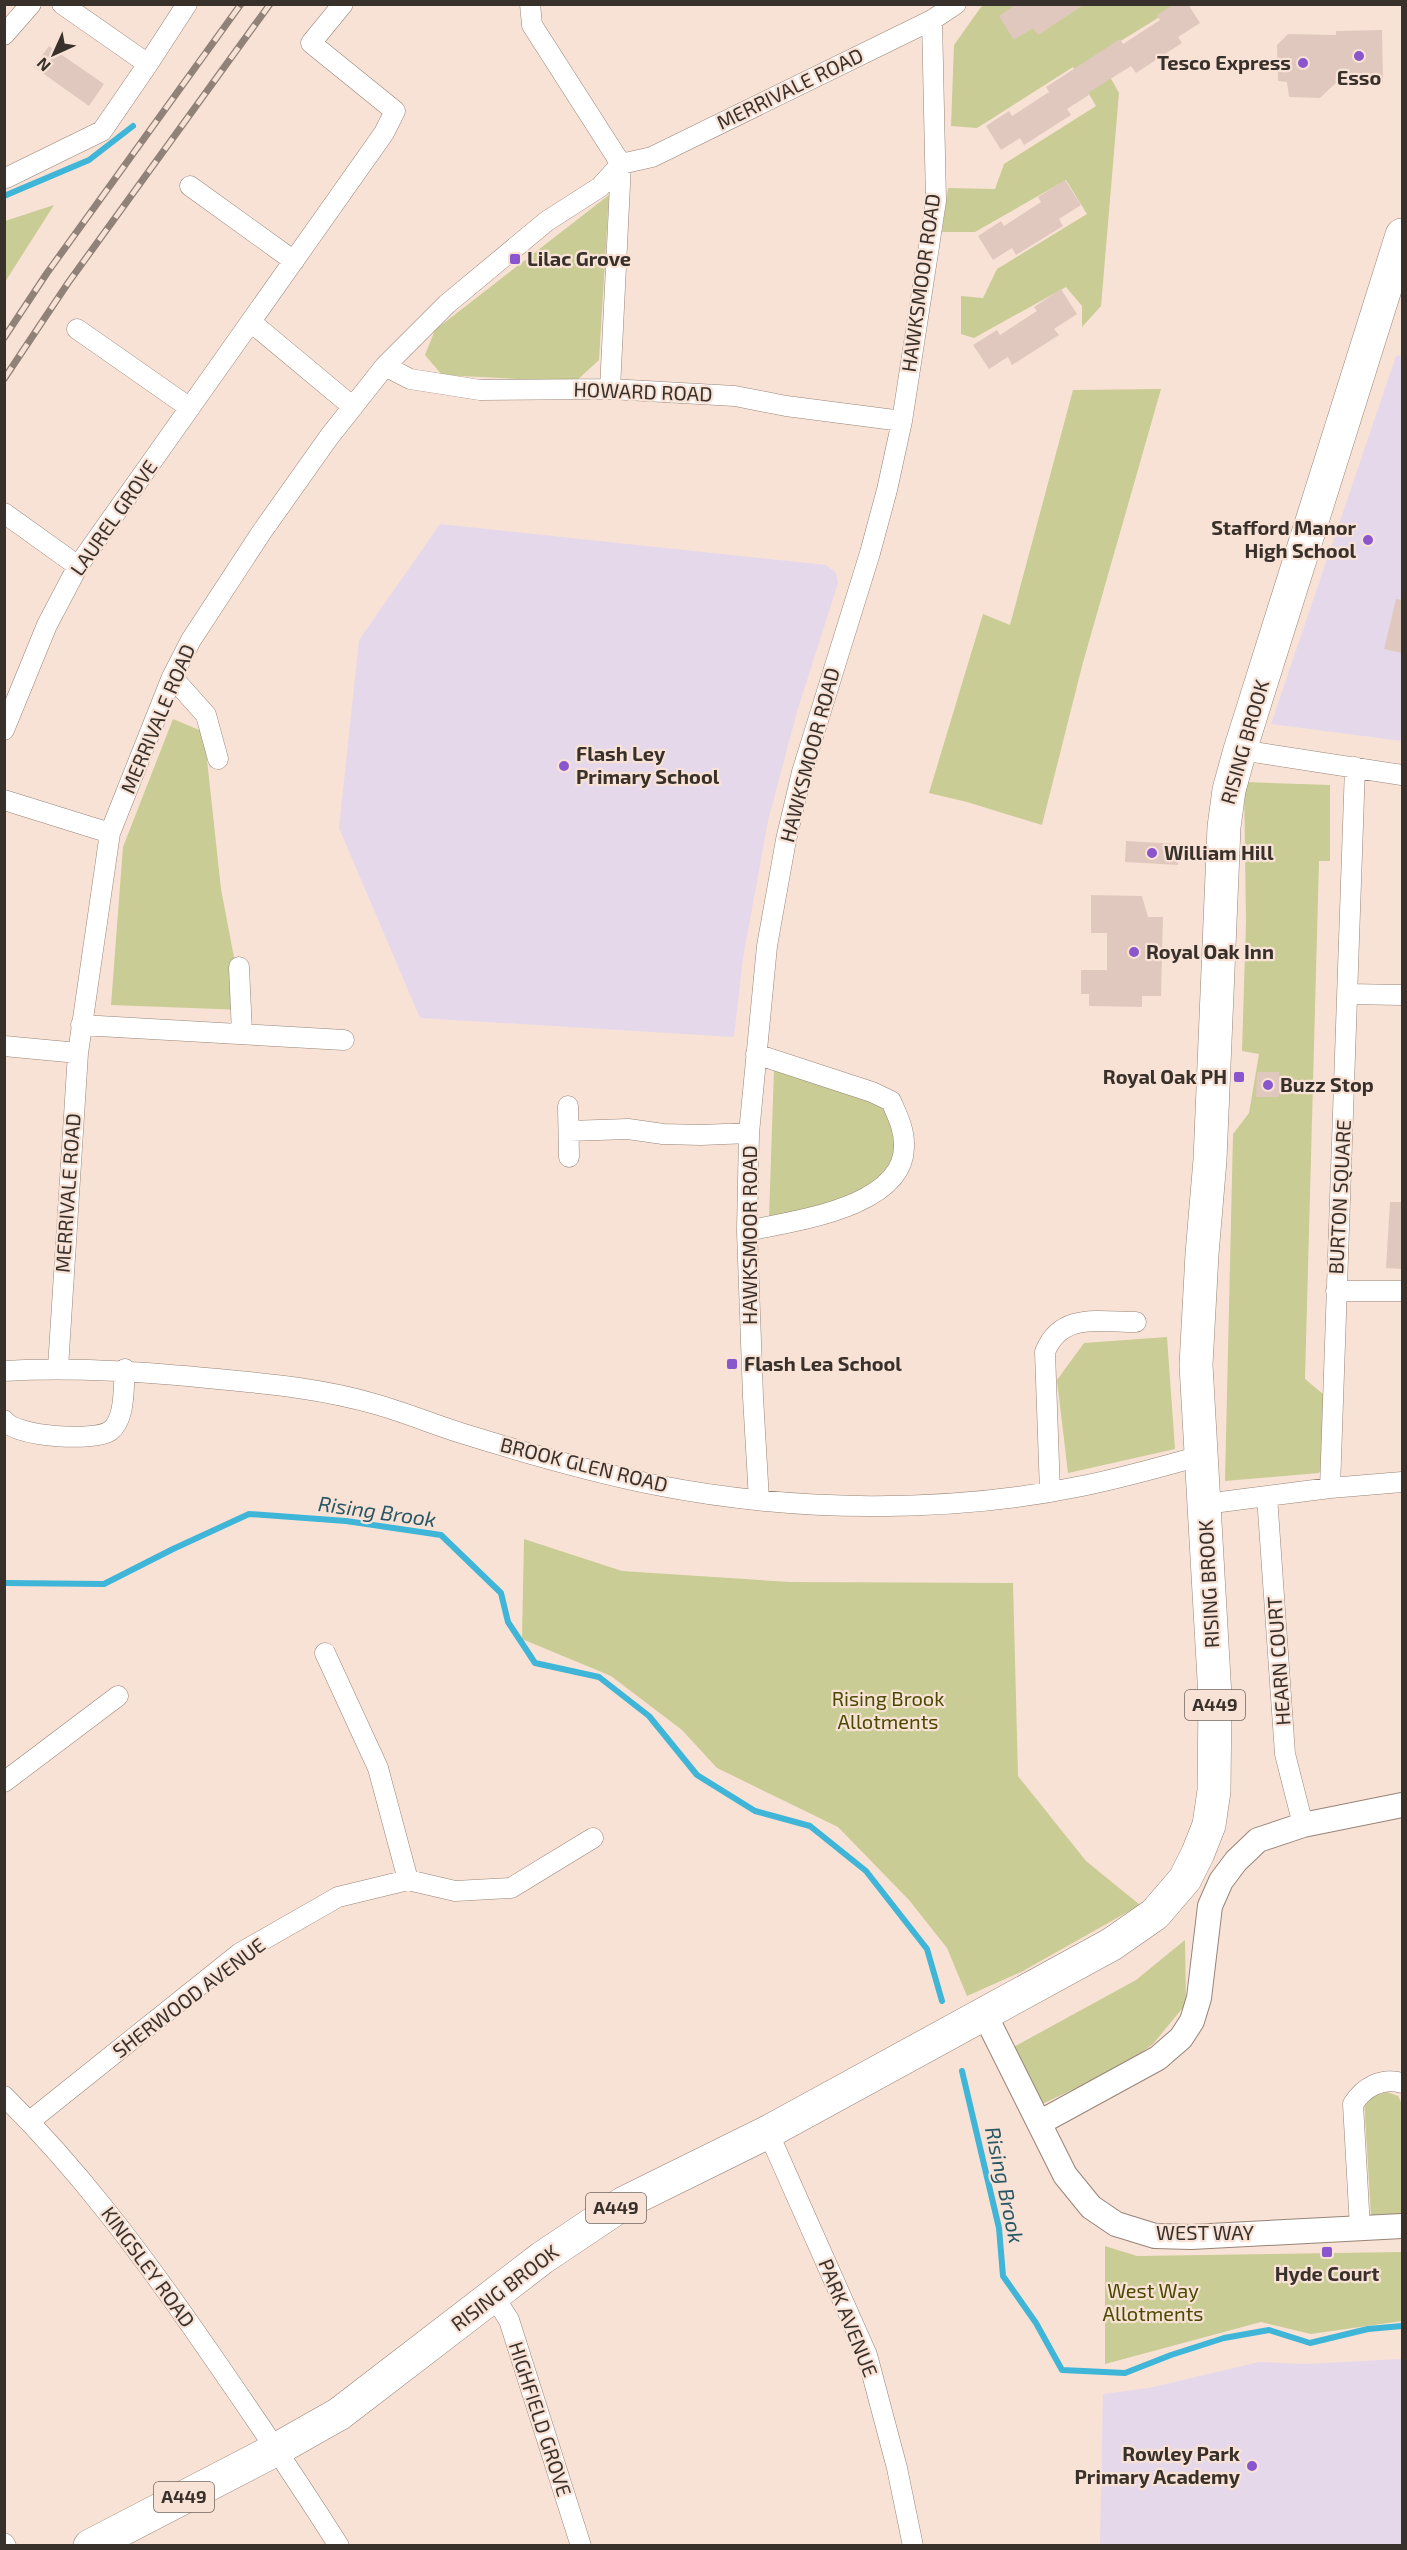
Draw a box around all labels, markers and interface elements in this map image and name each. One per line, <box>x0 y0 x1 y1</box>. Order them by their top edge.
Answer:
north arrow <box>24 24 84 84</box>
street label: MERRIVALE ROAD <box>712 42 867 134</box>
marker: Esso <box>1352 49 1366 63</box>
place label: Tesco Express <box>1157 50 1291 74</box>
text: N <box>32 54 54 76</box>
marker: Tesco Express <box>1296 56 1310 70</box>
place label: Esso <box>1337 65 1381 89</box>
street label: HAWKSMOOR ROAD <box>896 192 944 374</box>
place label: Lilac Grove <box>527 246 631 270</box>
marker: Lilac Grove <box>508 252 522 266</box>
street label: HOWARD ROAD <box>573 377 713 405</box>
street label: LAUREL GROVE <box>65 455 162 580</box>
place label: Stafford Manor High School <box>1211 515 1356 562</box>
marker: Stafford Manor High School <box>1361 533 1375 547</box>
street label: MERRIVALE ROAD <box>115 640 199 797</box>
street label: HAWKSMOOR ROAD <box>774 665 844 845</box>
street label: RISING BROOK <box>1215 676 1273 807</box>
place label: Flash Ley Primary School <box>576 741 720 789</box>
marker: Flash Ley Primary School <box>557 759 571 773</box>
place label: William Hill <box>1164 840 1274 864</box>
marker: William Hill <box>1145 846 1159 860</box>
place label: Royal Oak Inn <box>1146 939 1274 964</box>
marker: Royal Oak Inn <box>1127 945 1141 959</box>
place label: Royal Oak PH <box>1103 1064 1227 1089</box>
marker: Royal Oak PH <box>1232 1070 1246 1084</box>
place label: Buzz Stop <box>1280 1072 1374 1096</box>
marker: Buzz Stop <box>1261 1078 1275 1092</box>
street label: MERRIVALE ROAD <box>49 1112 85 1274</box>
street label: BURTON SQUARE <box>1323 1119 1355 1275</box>
street label: HAWKSMOOR ROAD <box>737 1145 761 1325</box>
place label: Flash Lea School <box>744 1351 902 1375</box>
marker: Flash Lea School <box>725 1357 739 1371</box>
street label: BROOK GLEN ROAD <box>498 1432 670 1496</box>
water label: Rising Brook <box>317 1490 438 1531</box>
street label: RISING BROOK <box>1193 1519 1223 1649</box>
street label: HEARN COURT <box>1261 1595 1294 1727</box>
park label: Rising Brook Allotments <box>832 1686 944 1733</box>
road number: A449 <box>1185 1690 1245 1720</box>
street label: SHERWOOD AVENUE <box>107 1932 269 2062</box>
water label: Rising Brook <box>981 2124 1030 2245</box>
road number: A449 <box>586 2193 646 2223</box>
street label: KINGSLEY ROAD <box>97 2201 201 2331</box>
street label: WEST WAY <box>1156 2220 1255 2244</box>
street label: RISING BROOK <box>446 2239 563 2335</box>
marker: Hyde Court <box>1320 2245 1334 2259</box>
street label: PARK AVENUE <box>814 2255 884 2380</box>
place label: Hyde Court <box>1275 2261 1379 2286</box>
park label: West Way Allotments <box>1103 2278 1203 2325</box>
street label: HIGHFIELD GROVE <box>505 2338 577 2499</box>
place label: Rowley Park Primary Academy <box>1074 2441 1241 2489</box>
marker: Rowley Park Primary Academy <box>1245 2459 1259 2473</box>
road number: A449 <box>154 2482 214 2512</box>

